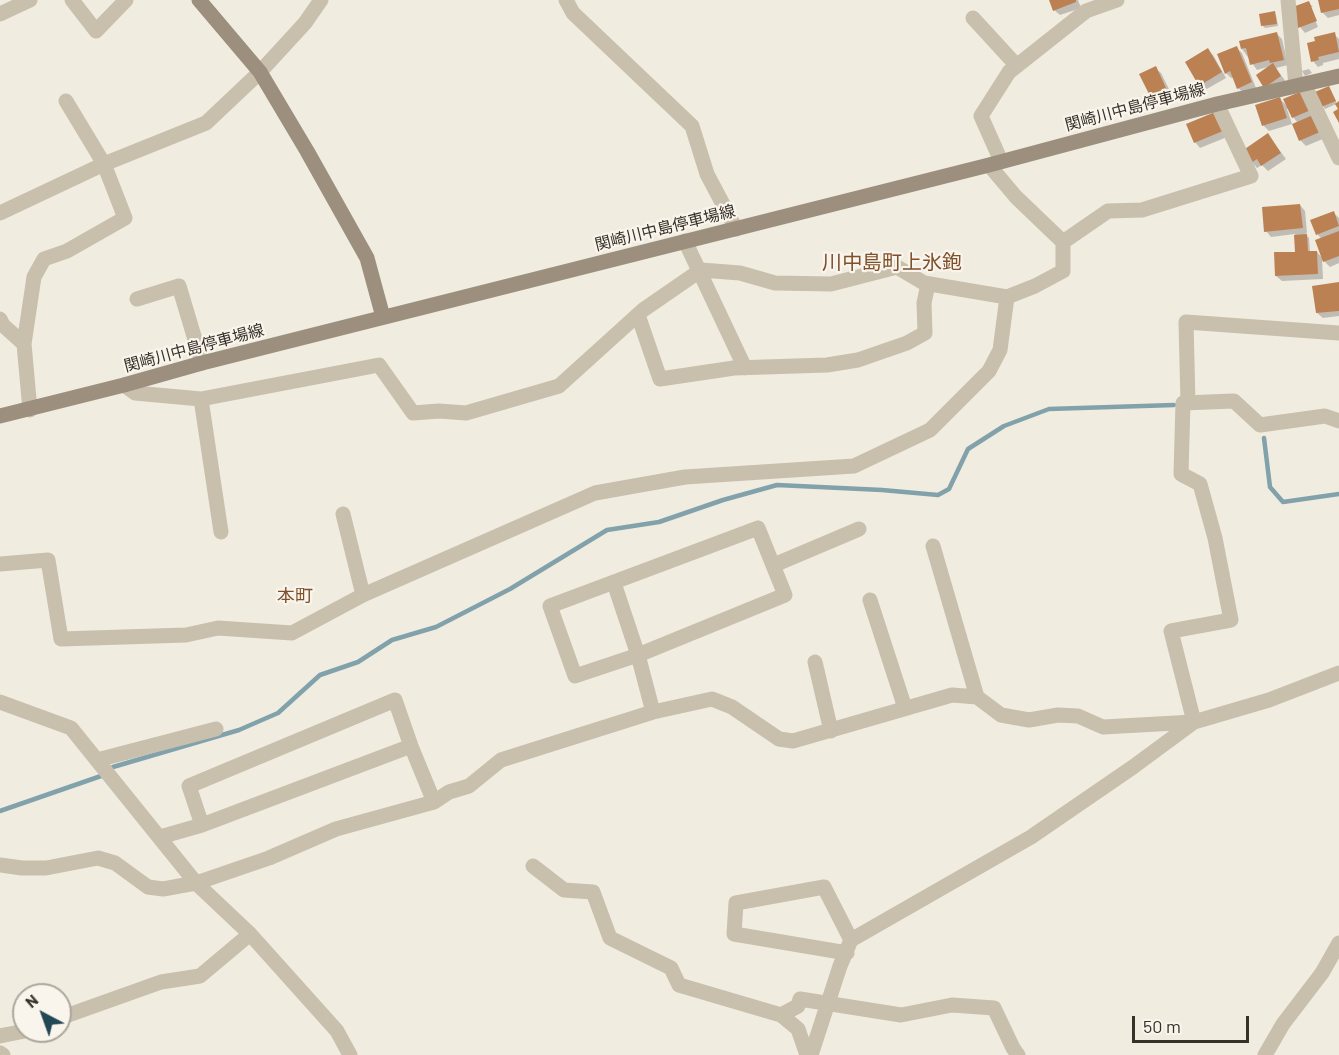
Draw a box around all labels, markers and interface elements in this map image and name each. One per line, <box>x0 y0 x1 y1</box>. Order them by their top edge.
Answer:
street label: 関崎川中島停車場線 <box>1063 79 1207 135</box>
street label: 関崎川中島停車場線 <box>593 201 737 255</box>
district label: 川中島町上氷鉋 <box>822 250 962 274</box>
street label: 関崎川中島停車場線 <box>122 320 266 376</box>
district label: 本町 <box>277 585 313 607</box>
north arrow <box>12 983 72 1043</box>
text: N <box>21 990 41 1011</box>
scale bar <box>1135 1004 1252 1042</box>
text: 50 m <box>1143 1015 1181 1037</box>

